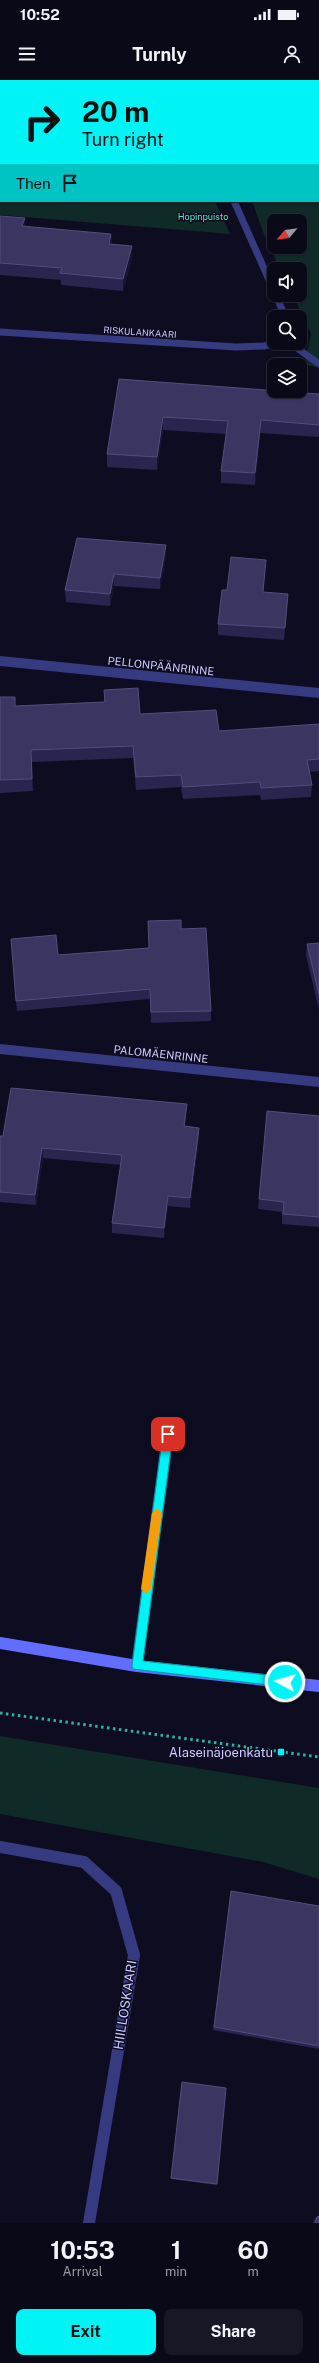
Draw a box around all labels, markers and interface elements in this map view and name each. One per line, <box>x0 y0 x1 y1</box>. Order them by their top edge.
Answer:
text: 10:52 <box>20 6 60 23</box>
icon: menu <box>16 43 38 65</box>
icon: person <box>281 43 303 65</box>
text: Turnly <box>132 44 187 65</box>
text: 20 m <box>82 95 149 128</box>
icon: right <box>16 96 68 148</box>
text: Turn right <box>82 129 164 150</box>
icon: arrive <box>59 172 81 194</box>
text: Then <box>16 175 51 192</box>
park label: Hopinpuisto <box>178 211 228 222</box>
north arrow <box>267 214 307 254</box>
map controls <box>267 214 307 398</box>
button: sound <box>267 262 307 302</box>
button: search <box>267 310 307 350</box>
street label: RISKULANKAARI <box>103 324 177 340</box>
button: layers <box>267 358 307 398</box>
street label: PELLONPÄÄNRINNE <box>107 653 215 678</box>
street label: PALOMÄENRINNE <box>113 1042 209 1065</box>
pin <box>151 1417 185 1451</box>
icon: arrive <box>157 1423 179 1445</box>
position arrow <box>264 1661 306 1703</box>
place label: Alaseinäjoenkatu <box>169 1745 273 1760</box>
marker: Alaseinäjoenkatu <box>276 1747 286 1757</box>
street label: HIILLOSKAARI <box>111 1959 139 2051</box>
text: 10:53 <box>50 2236 115 2264</box>
text: 1 <box>171 2236 181 2264</box>
text: 60 <box>237 2236 269 2264</box>
text: Arrival <box>62 2264 103 2279</box>
text: min <box>165 2264 187 2279</box>
text: m <box>247 2264 259 2279</box>
button: Exit <box>16 2309 156 2355</box>
button: Share <box>164 2309 303 2355</box>

